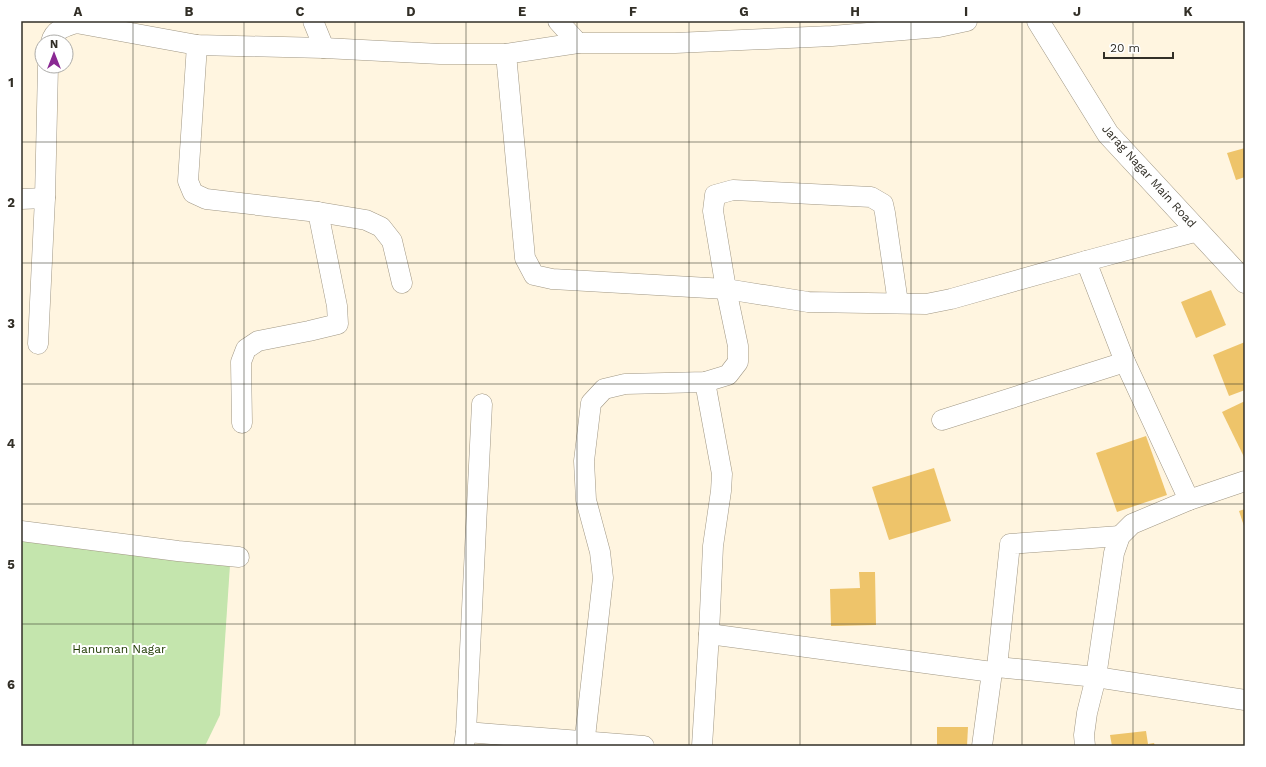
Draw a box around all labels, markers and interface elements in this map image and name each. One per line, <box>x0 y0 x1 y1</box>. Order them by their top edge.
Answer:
text: A <box>74 4 83 19</box>
text: B <box>185 4 194 19</box>
text: C <box>296 4 305 19</box>
text: D <box>406 4 416 19</box>
text: E <box>518 4 526 19</box>
text: F <box>629 4 637 19</box>
text: G <box>739 4 749 19</box>
text: H <box>850 4 860 19</box>
text: I <box>964 4 968 19</box>
text: J <box>1073 4 1081 19</box>
text: K <box>1183 4 1193 19</box>
north arrow <box>34 34 74 74</box>
scale bar <box>1104 34 1173 60</box>
text: N <box>50 38 58 51</box>
text: 20 m <box>1110 41 1140 55</box>
text: 1 <box>8 75 14 90</box>
street label: Jarag Nagar Main Road <box>1099 122 1199 230</box>
text: 2 <box>7 195 15 210</box>
text: 3 <box>7 316 15 331</box>
text: 4 <box>7 436 16 451</box>
text: 5 <box>7 557 15 572</box>
park label: Hanuman Nagar <box>72 642 166 656</box>
text: 6 <box>7 677 15 692</box>

